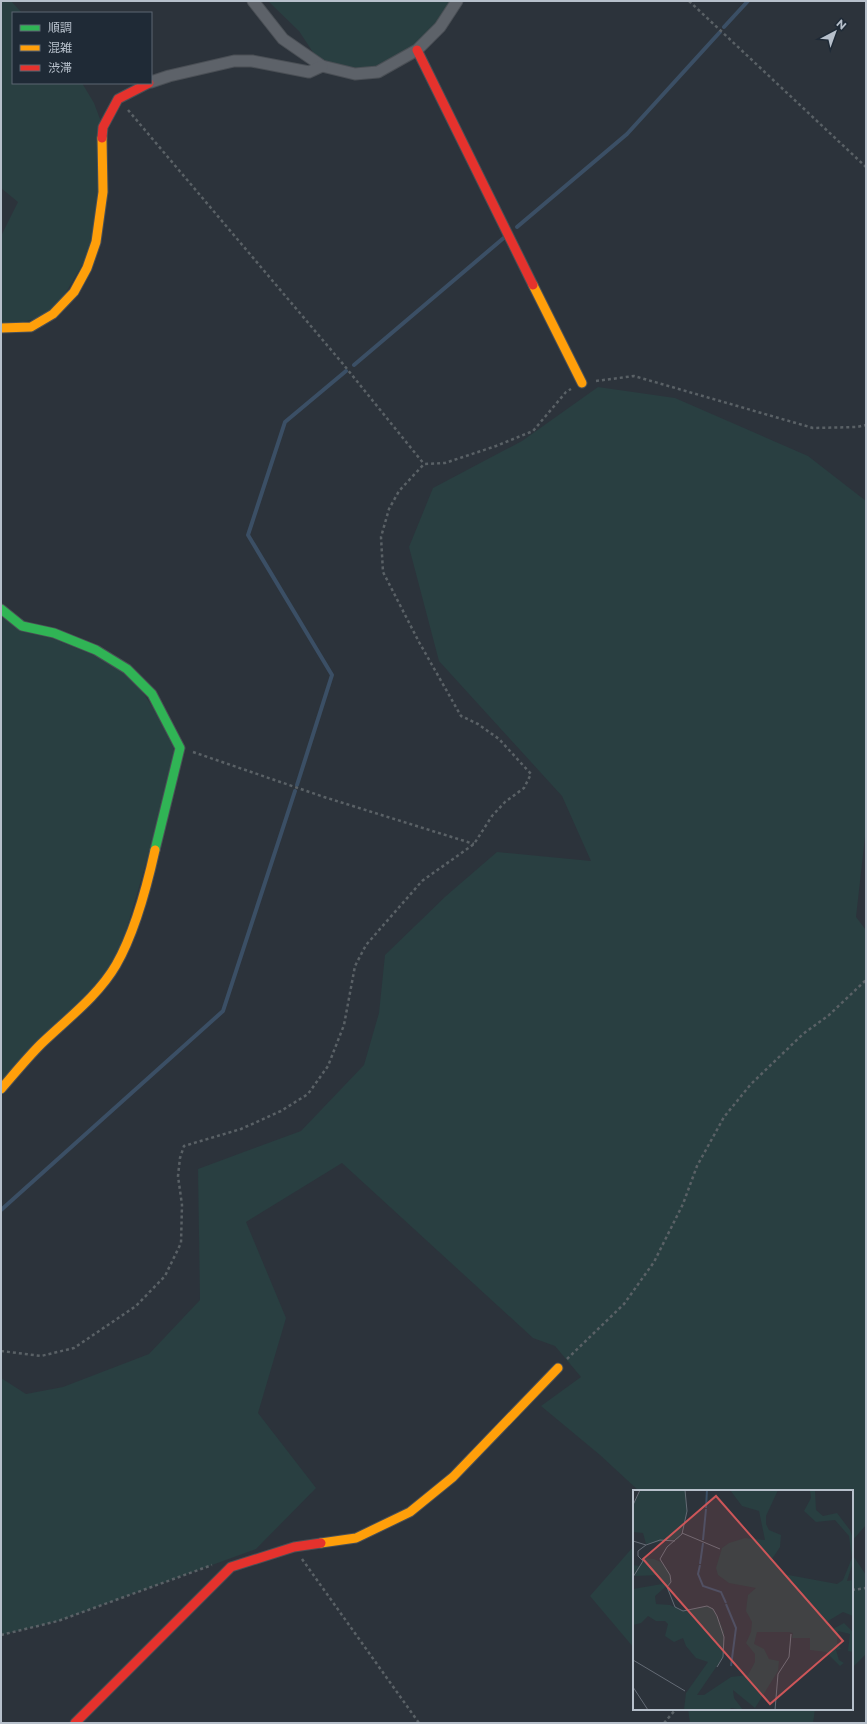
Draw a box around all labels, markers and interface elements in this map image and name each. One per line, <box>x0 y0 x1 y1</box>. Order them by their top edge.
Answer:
legend <box>12 12 152 84</box>
north arrow <box>815 12 855 52</box>
text: N <box>834 16 850 33</box>
text: 順調 <box>48 20 72 35</box>
text: 混雑 <box>48 40 72 55</box>
text: 渋滞 <box>48 60 72 75</box>
inset map <box>633 1490 853 1710</box>

